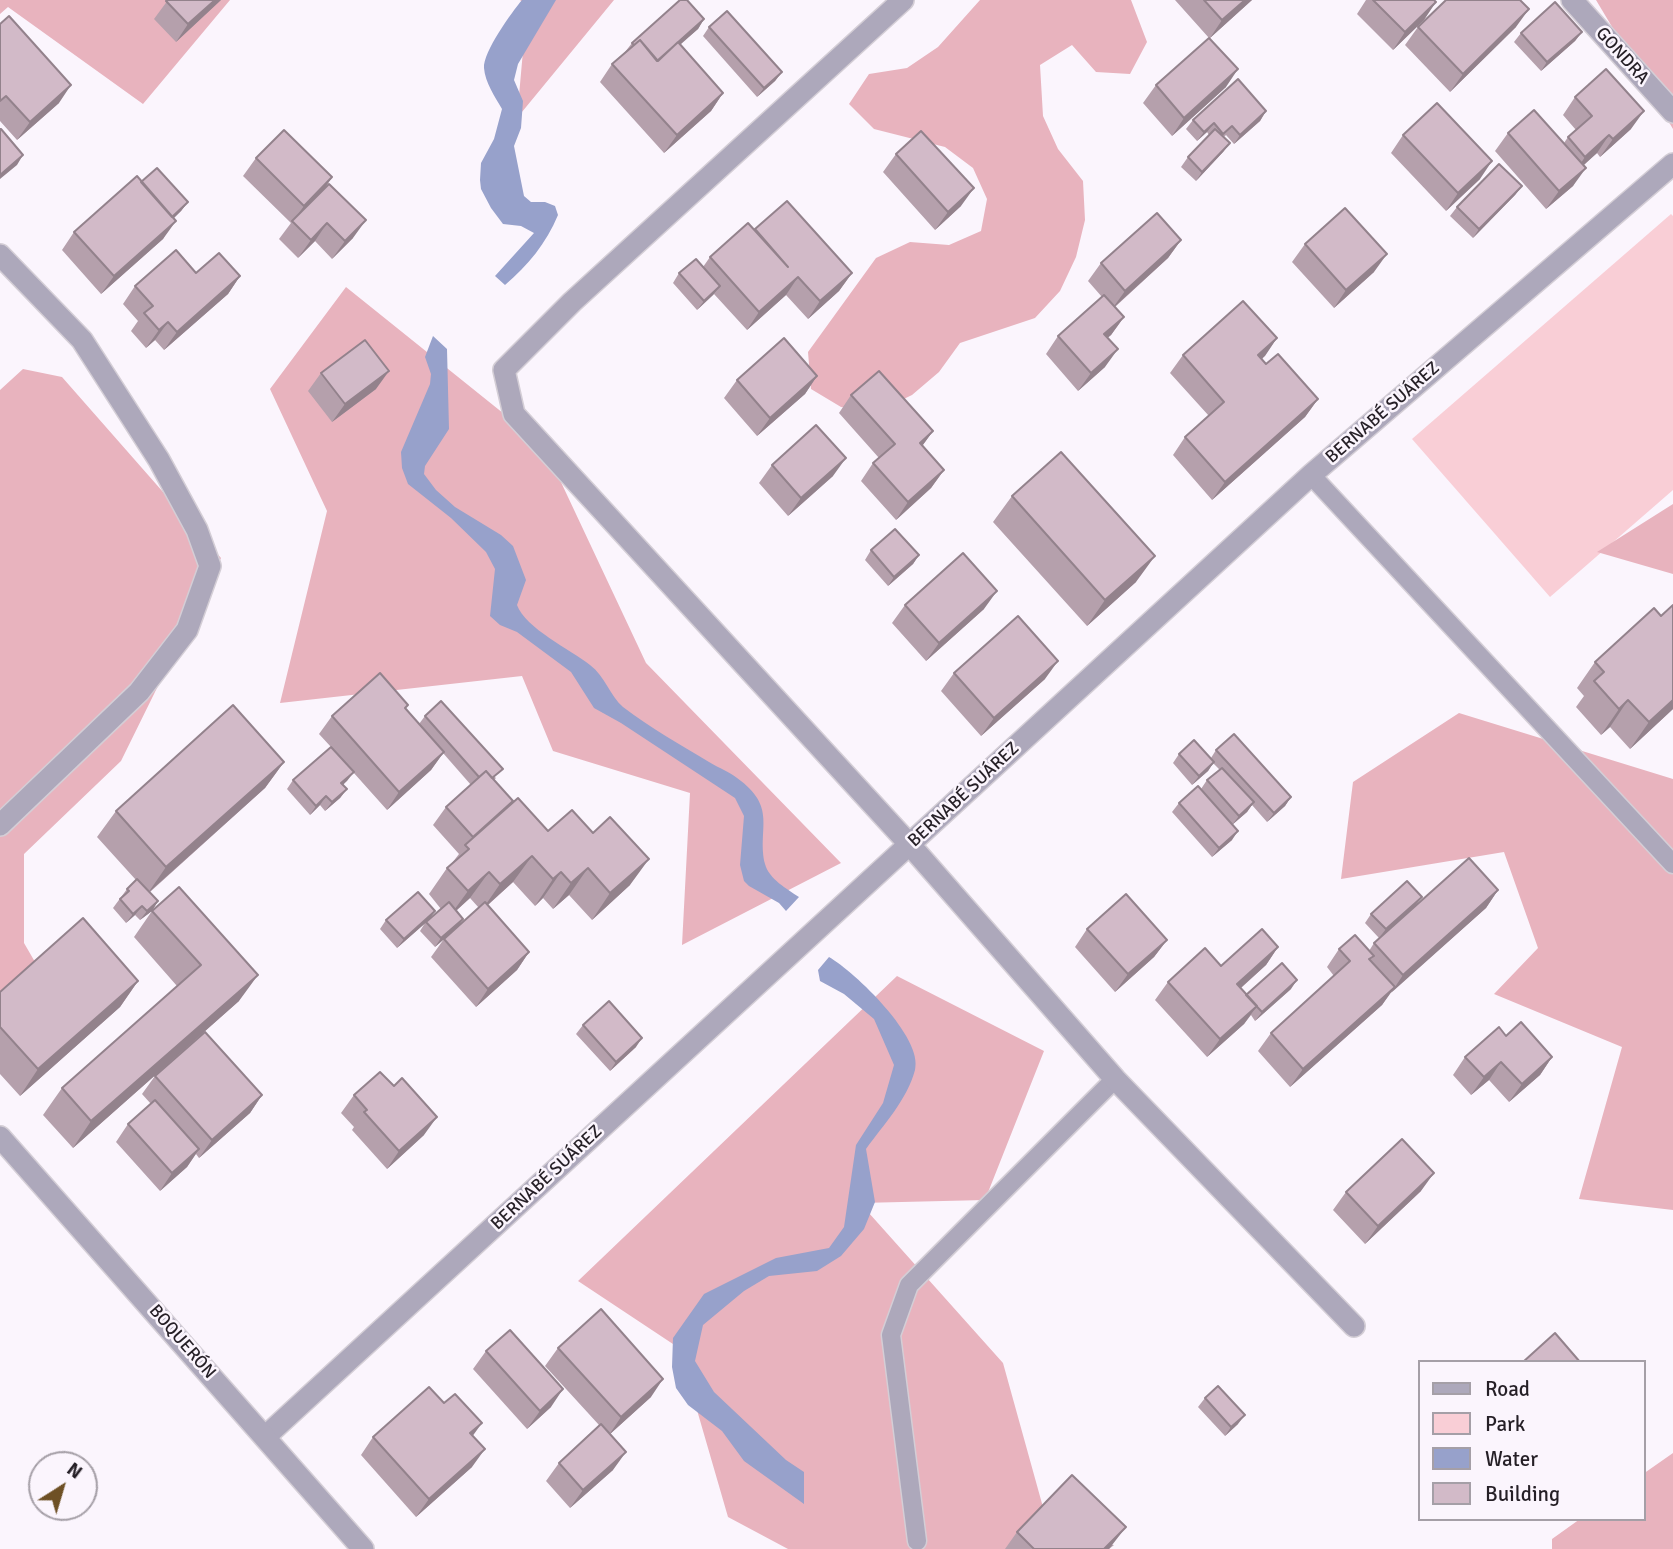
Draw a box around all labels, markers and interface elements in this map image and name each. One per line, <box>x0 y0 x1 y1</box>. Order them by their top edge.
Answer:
street label: GONDRA <box>1591 23 1653 89</box>
street label: BERNABÉ SUÁREZ <box>1322 358 1444 468</box>
street label: BERNABÉ SUÁREZ <box>904 738 1024 852</box>
street label: BERNABÉ SUÁREZ <box>487 1121 607 1235</box>
street label: BOQUERÓN <box>144 1301 220 1383</box>
legend <box>1418 1360 1645 1521</box>
text: Road <box>1485 1376 1530 1402</box>
text: Park <box>1485 1411 1525 1437</box>
text: Water <box>1485 1446 1538 1472</box>
north arrow <box>28 1451 98 1521</box>
text: N <box>62 1457 87 1484</box>
text: Building <box>1485 1481 1560 1507</box>

